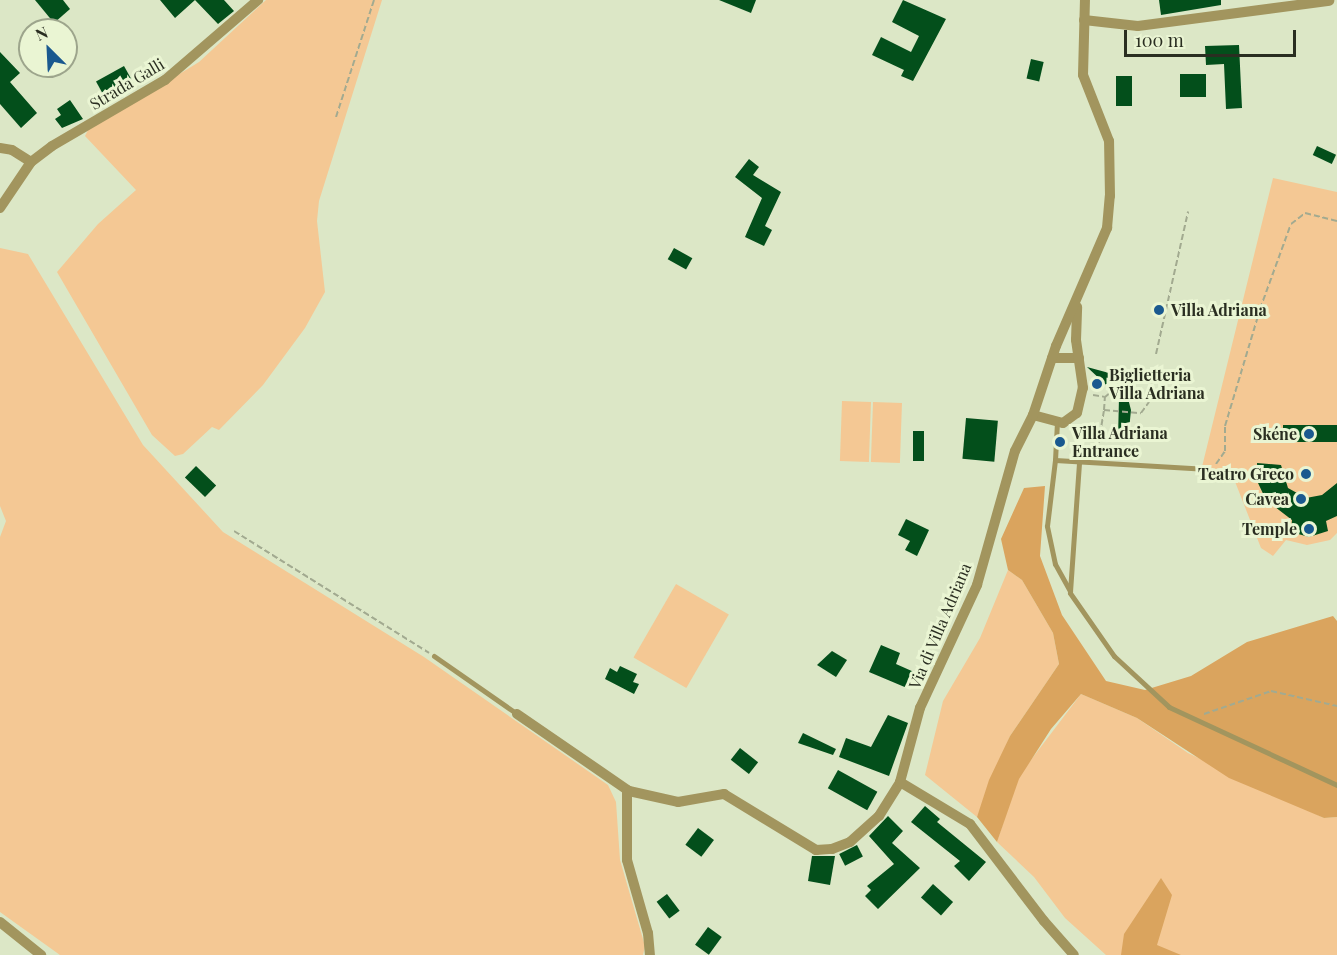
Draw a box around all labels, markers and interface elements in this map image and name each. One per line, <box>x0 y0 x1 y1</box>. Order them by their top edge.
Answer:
north arrow <box>18 18 78 78</box>
scale bar <box>1127 18 1300 56</box>
text: N <box>32 21 51 45</box>
text: 100 m <box>1135 28 1184 52</box>
street label: Strada Galli <box>86 54 168 114</box>
place label: Villa Adriana <box>1171 300 1267 320</box>
marker: Villa Adriana <box>1152 303 1166 317</box>
place label: Biglietteria Villa Adriana <box>1109 365 1205 403</box>
marker: Biglietteria Villa Adriana <box>1090 377 1104 391</box>
place label: Villa Adriana Entrance <box>1072 423 1168 461</box>
place label: Skéne <box>1253 424 1297 444</box>
marker: Skéne <box>1302 427 1316 441</box>
marker: Villa Adriana Entrance <box>1053 435 1067 449</box>
place label: Teatro Greco <box>1198 464 1294 484</box>
marker: Teatro Greco <box>1299 467 1313 481</box>
place label: Cavea <box>1245 489 1289 509</box>
marker: Cavea <box>1294 492 1308 506</box>
place label: Temple <box>1242 519 1297 539</box>
marker: Temple <box>1302 522 1316 536</box>
street label: Via di Villa Adriana <box>905 560 975 692</box>

